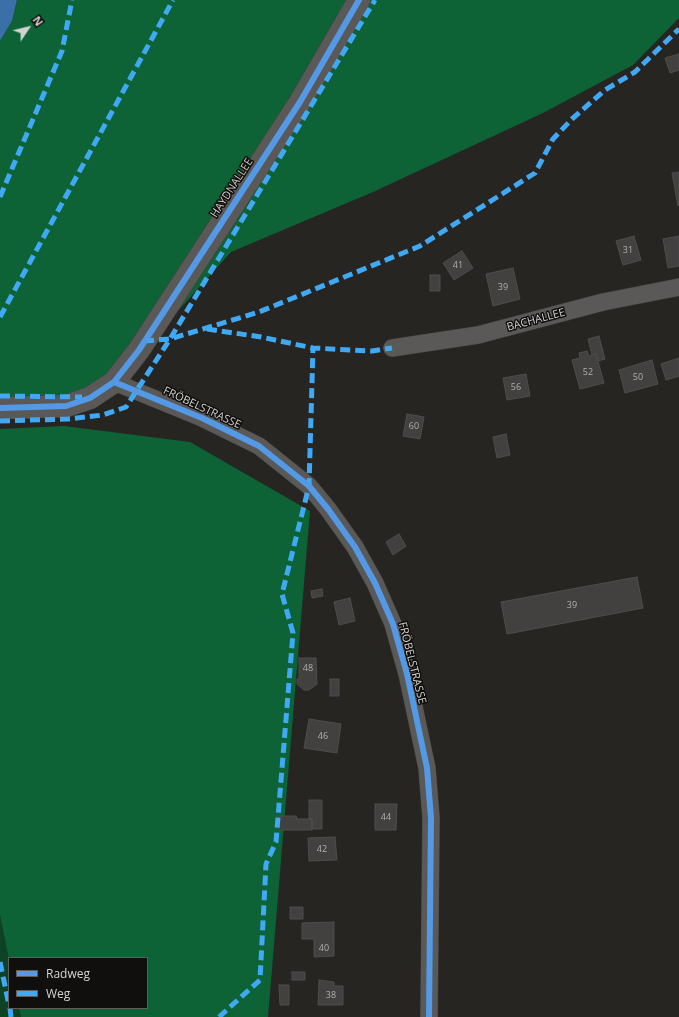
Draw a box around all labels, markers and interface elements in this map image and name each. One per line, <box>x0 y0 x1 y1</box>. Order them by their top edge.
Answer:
north arrow <box>8 8 48 48</box>
text: N <box>30 13 47 29</box>
street label: HAYDNALLEE <box>208 156 256 220</box>
house number: 31 <box>623 245 633 255</box>
house number: 41 <box>453 260 463 270</box>
house number: 39 <box>498 282 508 292</box>
street label: BACHALLEE <box>505 306 567 334</box>
house number: 52 <box>583 367 593 377</box>
house number: 50 <box>633 372 643 382</box>
house number: 56 <box>511 382 521 392</box>
street label: FRÖBELSTRASSE <box>161 384 243 432</box>
house number: 60 <box>409 421 419 431</box>
house number: 39 <box>567 600 577 610</box>
street label: FRÖBELSTRASSE <box>395 621 429 705</box>
house number: 48 <box>303 663 313 673</box>
house number: 46 <box>318 731 328 741</box>
house number: 44 <box>381 812 391 822</box>
house number: 42 <box>317 844 327 854</box>
house number: 40 <box>319 943 329 953</box>
legend <box>8 957 148 1009</box>
text: Radweg <box>46 965 90 982</box>
text: Weg <box>46 985 70 1002</box>
house number: 38 <box>326 990 336 1000</box>

